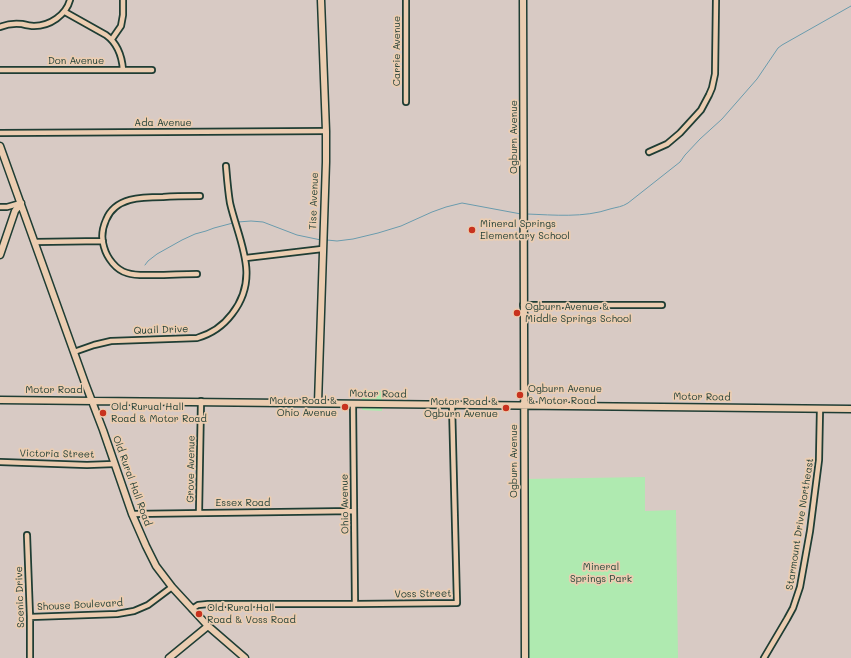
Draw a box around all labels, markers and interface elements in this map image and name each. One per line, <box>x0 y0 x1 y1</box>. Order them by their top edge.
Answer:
street label: Carrie Avenue <box>391 16 403 86</box>
street label: Don Avenue <box>48 55 104 67</box>
street label: Ogburn Avenue <box>508 100 520 174</box>
street label: Ada Avenue <box>134 117 192 129</box>
street label: Tise Avenue <box>307 172 321 230</box>
place label: Mineral Springs Elementary School <box>480 218 570 242</box>
marker: Mineral Springs Elementary School <box>467 225 477 235</box>
place label: Ogburn Avenue & Middle Springs School <box>525 301 631 324</box>
marker: Ogburn Avenue & Middle Springs School <box>512 308 522 318</box>
street label: Quail Drive <box>133 323 189 337</box>
place label: Ogburn Avenue & Motor Road <box>528 383 602 406</box>
street label: Motor Road <box>25 384 83 396</box>
street label: Motor Road <box>349 388 407 400</box>
marker: Ogburn Avenue & Motor Road <box>515 390 525 400</box>
street label: Motor Road <box>673 391 731 403</box>
place label: Motor Road & Ohio Avenue <box>269 395 337 418</box>
place label: Motor Road & Ogburn Avenue <box>424 396 498 420</box>
place label: Old Rurual Hall Road & Motor Road <box>111 401 207 424</box>
marker: Motor Road & Ohio Avenue <box>340 402 350 412</box>
marker: Motor Road & Ogburn Avenue <box>501 403 511 413</box>
marker: Old Rurual Hall Road & Motor Road <box>98 408 108 418</box>
street label: Ogburn Avenue <box>508 424 520 498</box>
street label: Old Rural Hall Road <box>110 434 154 528</box>
street label: Grove Avenue <box>184 435 198 503</box>
street label: Victoria Street <box>19 447 95 461</box>
street label: Starmount Drive Northeast <box>784 457 816 591</box>
street label: Ohio Avenue <box>338 474 352 534</box>
street label: Essex Road <box>216 497 270 509</box>
park label: Mineral Springs Park <box>570 561 632 584</box>
street label: Scenic Drive <box>13 566 27 628</box>
street label: Voss Street <box>394 588 452 600</box>
street label: Shouse Boulevard <box>37 597 123 613</box>
place label: Old Rural Hall Road & Voss Road <box>207 602 296 626</box>
marker: Old Rural Hall Road & Voss Road <box>194 609 204 619</box>

